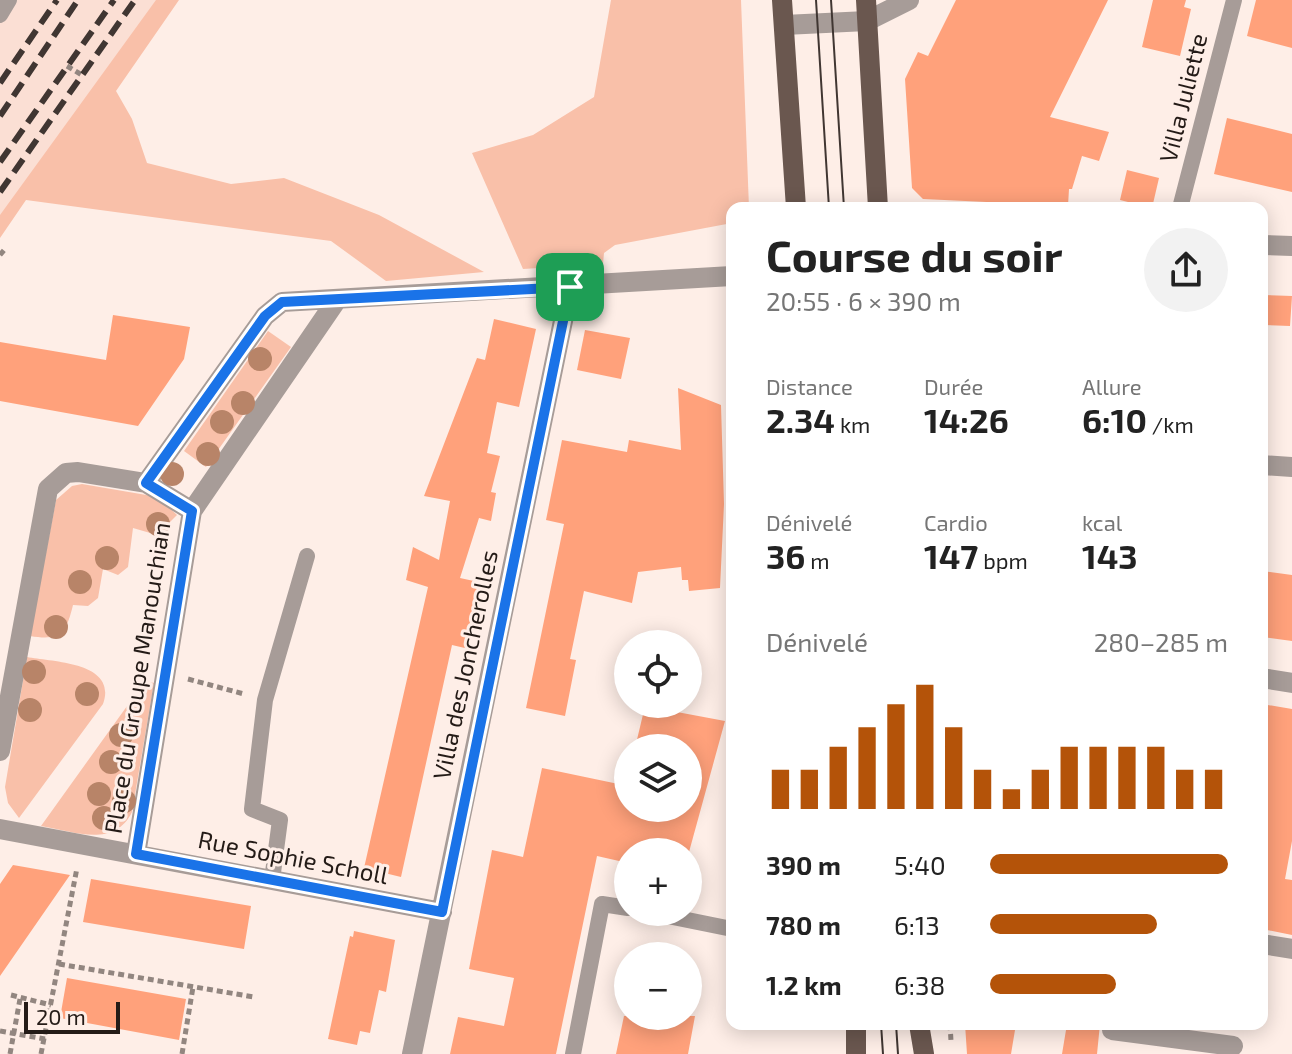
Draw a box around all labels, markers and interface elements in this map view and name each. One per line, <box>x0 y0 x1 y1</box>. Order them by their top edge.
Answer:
street label: Villa Juliette <box>1153 30 1213 165</box>
text: Course du soir <box>766 228 1063 281</box>
button: share <box>1144 228 1228 312</box>
pin <box>536 253 604 321</box>
icon: arrive <box>548 265 592 309</box>
text: 20:55 · 6 × 390 m <box>766 285 961 316</box>
text: Distance <box>766 373 853 399</box>
text: Durée <box>924 373 983 399</box>
text: Allure <box>1082 373 1142 399</box>
text: 2.34 <box>766 399 835 440</box>
text: 14:26 <box>924 399 1009 440</box>
text: 6:10 <box>1082 399 1147 440</box>
text: km <box>835 411 870 437</box>
text: /km <box>1147 411 1194 437</box>
text: Dénivelé <box>766 509 852 535</box>
text: Cardio <box>924 509 988 535</box>
text: kcal <box>1082 509 1122 535</box>
street label: Place du Groupe Manouchian <box>98 520 175 836</box>
text: 36 <box>766 535 805 576</box>
text: 147 <box>924 535 978 576</box>
text: 143 <box>1082 535 1138 576</box>
street label: Villa des Joncherolles <box>426 547 503 782</box>
text: m <box>805 547 830 573</box>
text: bpm <box>978 547 1028 573</box>
text: Dénivelé <box>766 626 868 657</box>
text: 280–285 m <box>1094 626 1228 657</box>
map controls <box>614 630 702 1030</box>
button: locate <box>614 630 702 718</box>
button: layers <box>614 734 702 822</box>
street label: Rue Sophie Scholl <box>196 824 391 889</box>
button: + <box>614 838 702 926</box>
text: 390 m <box>766 849 841 880</box>
text: 5:40 <box>894 849 946 880</box>
text: 780 m <box>766 909 841 940</box>
text: 6:13 <box>894 909 940 940</box>
button: − <box>614 942 702 1030</box>
text: 1.2 km <box>766 969 842 1000</box>
text: 6:38 <box>894 969 945 1000</box>
scale bar <box>24 998 120 1034</box>
text: 20 m <box>36 1003 86 1029</box>

